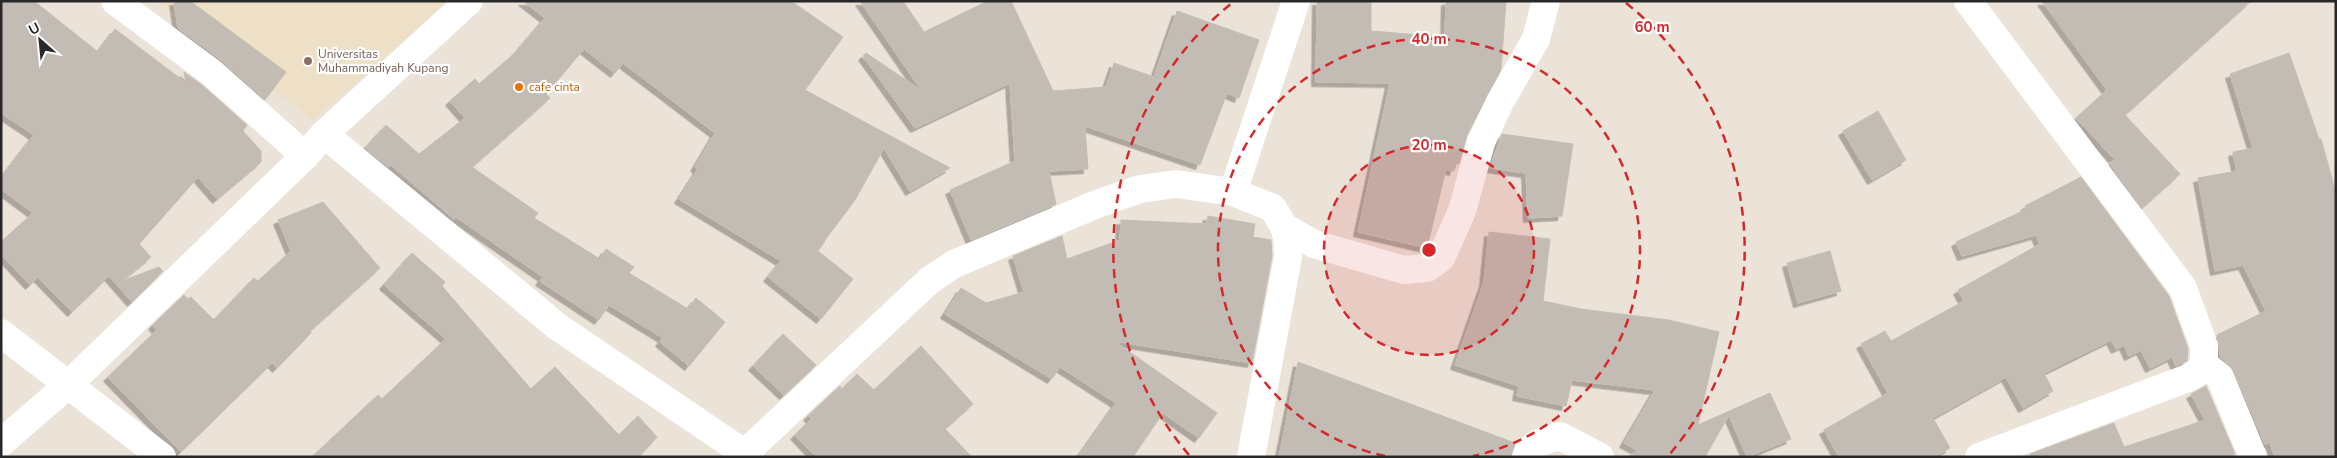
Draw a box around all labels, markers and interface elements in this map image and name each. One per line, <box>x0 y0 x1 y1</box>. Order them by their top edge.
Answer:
north arrow <box>15 15 65 65</box>
text: 60 m <box>1634 17 1670 37</box>
text: U <box>25 18 43 40</box>
text: 40 m <box>1411 29 1447 49</box>
place label: Universitas Muhammadiyah Kupang <box>318 46 448 76</box>
marker: Universitas Muhammadiyah Kupang <box>302 55 314 67</box>
place label: cafe cinta <box>529 79 580 95</box>
marker: cafe cinta <box>513 81 525 93</box>
text: 20 m <box>1411 135 1447 155</box>
centre of rings <box>1420 241 1438 259</box>

